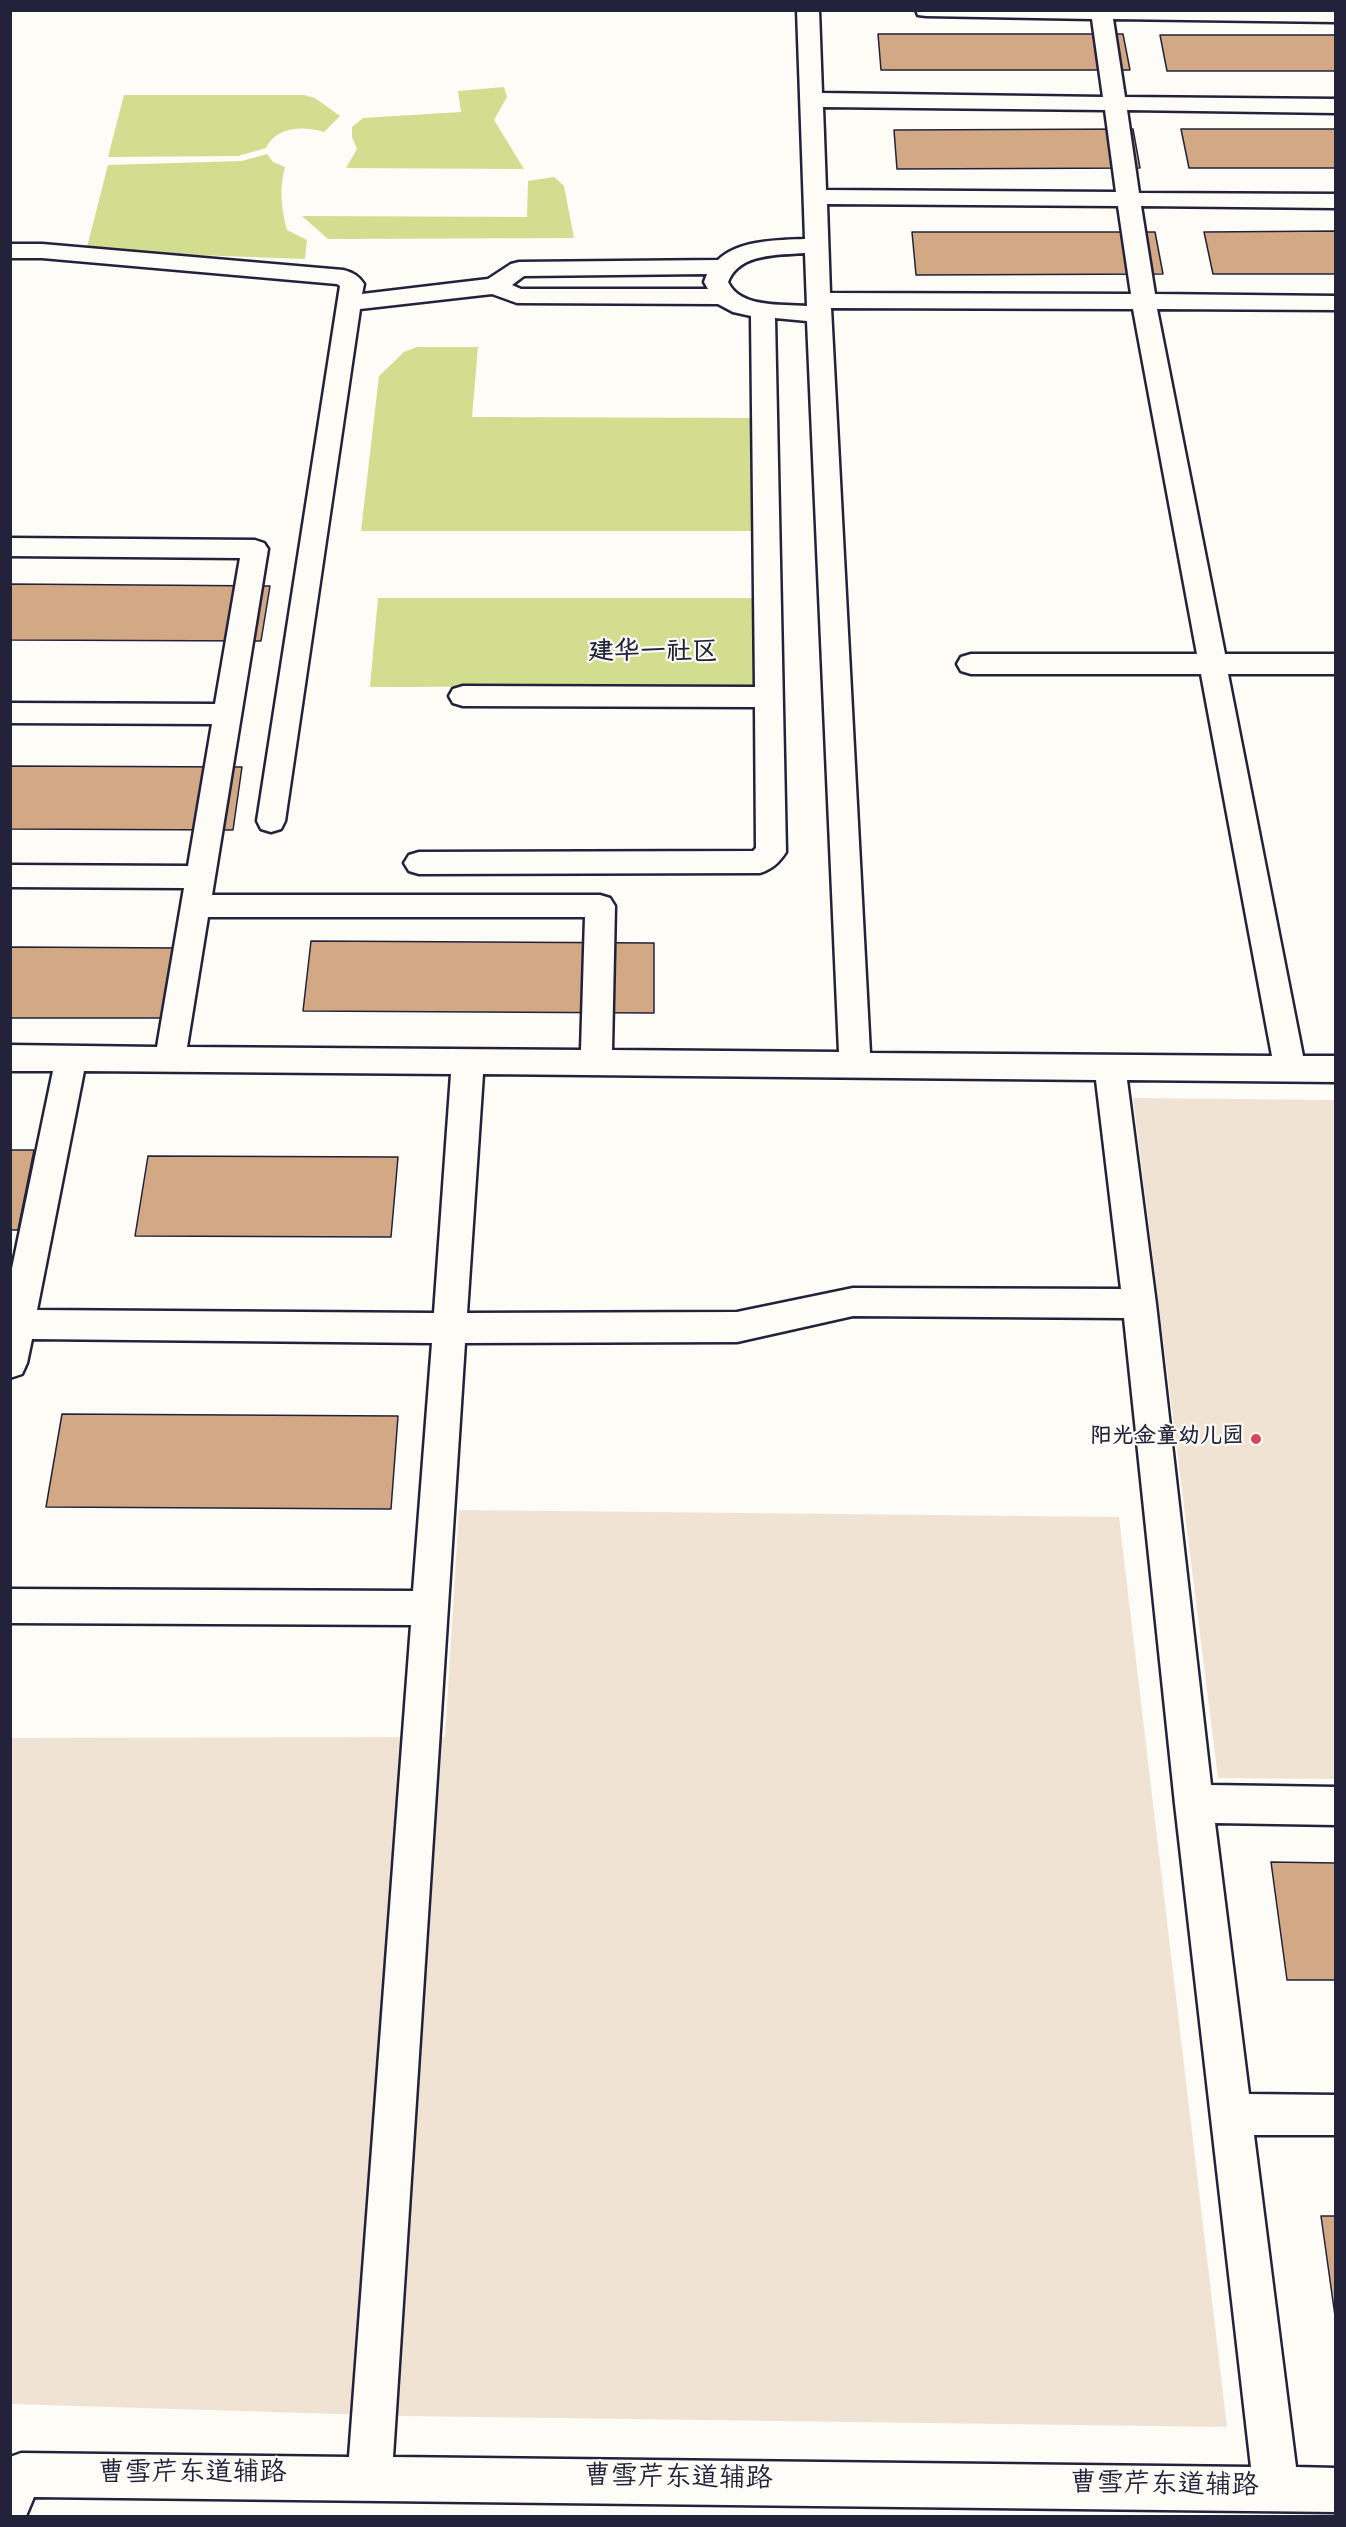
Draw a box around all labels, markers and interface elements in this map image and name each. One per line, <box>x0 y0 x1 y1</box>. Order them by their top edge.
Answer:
district label: 建华一社区 <box>588 639 718 671</box>
place label: 阳光金童幼儿园 <box>1090 1426 1244 1452</box>
marker: 阳光金童幼儿园 <box>1249 1432 1263 1446</box>
street label: 曹雪芹东道辅路 <box>98 2460 286 2492</box>
street label: 曹雪芹东道辅路 <box>583 2463 773 2499</box>
street label: 曹雪芹东道辅路 <box>1069 2470 1259 2506</box>

